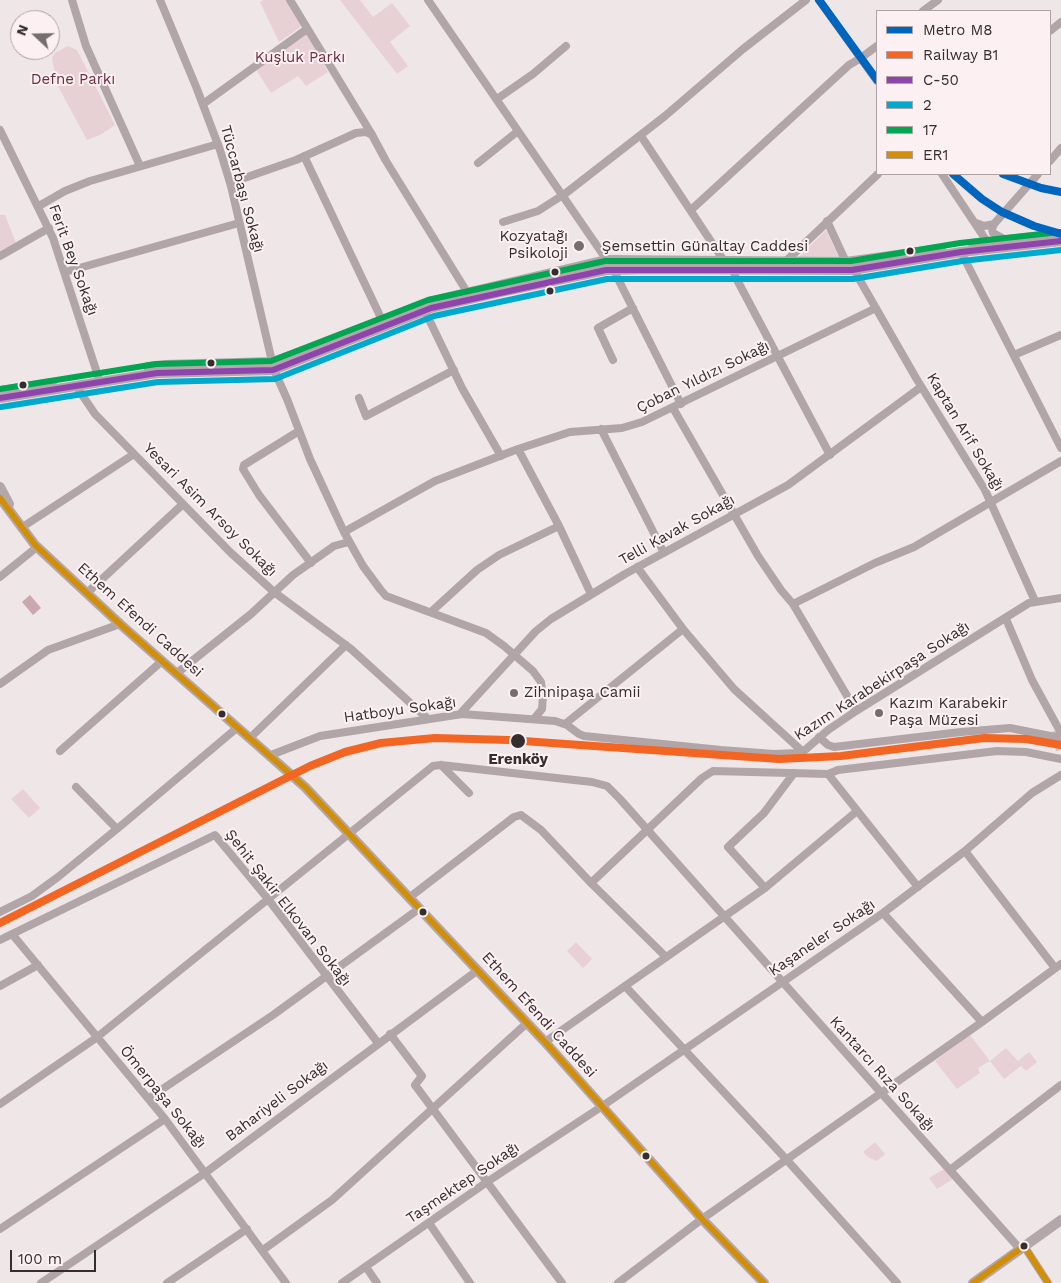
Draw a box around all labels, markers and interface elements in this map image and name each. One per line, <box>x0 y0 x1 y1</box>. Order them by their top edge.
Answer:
north arrow <box>10 10 60 60</box>
legend <box>876 10 1051 175</box>
text: Metro M8 <box>923 21 992 39</box>
text: N <box>13 22 31 38</box>
text: Railway B1 <box>923 46 998 64</box>
park label: Kuşluk Parkı <box>255 49 345 67</box>
park label: Defne Parkı <box>31 71 115 89</box>
text: C-50 <box>923 71 959 89</box>
text: 2 <box>923 96 932 114</box>
text: 17 <box>923 121 937 139</box>
street label: Tüccarbaşı Sokağı <box>216 123 268 255</box>
text: ER1 <box>923 146 948 164</box>
street label: Ferit Bey Sokağı <box>45 202 101 318</box>
place label: Kozyatağı Psikoloji <box>499 228 568 263</box>
street label: Şemsettin Günaltay Caddesi <box>602 238 808 256</box>
marker: Kozyatağı Psikoloji <box>572 239 586 253</box>
unlabelled marker <box>905 246 915 256</box>
unlabelled marker <box>550 267 560 277</box>
unlabelled marker <box>545 286 555 296</box>
street label: Çoban Yıldızı Sokağı <box>634 337 772 417</box>
unlabelled marker <box>206 358 216 368</box>
street label: Kaptan Arif Sokağı <box>923 369 1007 495</box>
unlabelled marker <box>18 380 28 390</box>
street label: Yesari Asim Arsoy Sokağı <box>139 439 281 581</box>
street label: Telli Kavak Sokağı <box>616 491 738 569</box>
street label: Ethem Efendi Caddesi <box>74 559 206 681</box>
street label: Kazım Karabekirpaşa Sokağı <box>791 617 973 745</box>
place label: Zihnipaşa Camii <box>524 684 640 702</box>
marker: Zihnipaşa Camii <box>508 687 520 699</box>
street label: Hatboyu Sokağı <box>343 693 457 727</box>
place label: Kazım Karabekir Paşa Müzesi <box>889 695 1008 730</box>
marker: Kazım Karabekir Paşa Müzesi <box>873 707 885 719</box>
unlabelled marker <box>217 709 227 719</box>
marker: Erenköy <box>509 732 527 750</box>
place label: Erenköy <box>488 751 548 769</box>
street label: Şehit Şakir Elkovan Sokağı <box>221 826 355 990</box>
street label: Kaşaneler Sokağı <box>765 896 879 980</box>
unlabelled marker <box>418 907 428 917</box>
street label: Ethem Efendi Caddesi <box>478 949 600 1081</box>
street label: Kantarcı Rıza Sokağı <box>826 1013 938 1135</box>
street label: Ömerpaşa Sokağı <box>116 1042 210 1152</box>
street label: Bahariyeli Sokağı <box>222 1057 332 1145</box>
street label: Taşmektep Sokağı <box>403 1139 523 1227</box>
unlabelled marker <box>641 1151 651 1161</box>
scale bar <box>12 1240 99 1272</box>
unlabelled marker <box>1019 1241 1029 1251</box>
text: 100 m <box>18 1250 62 1268</box>

